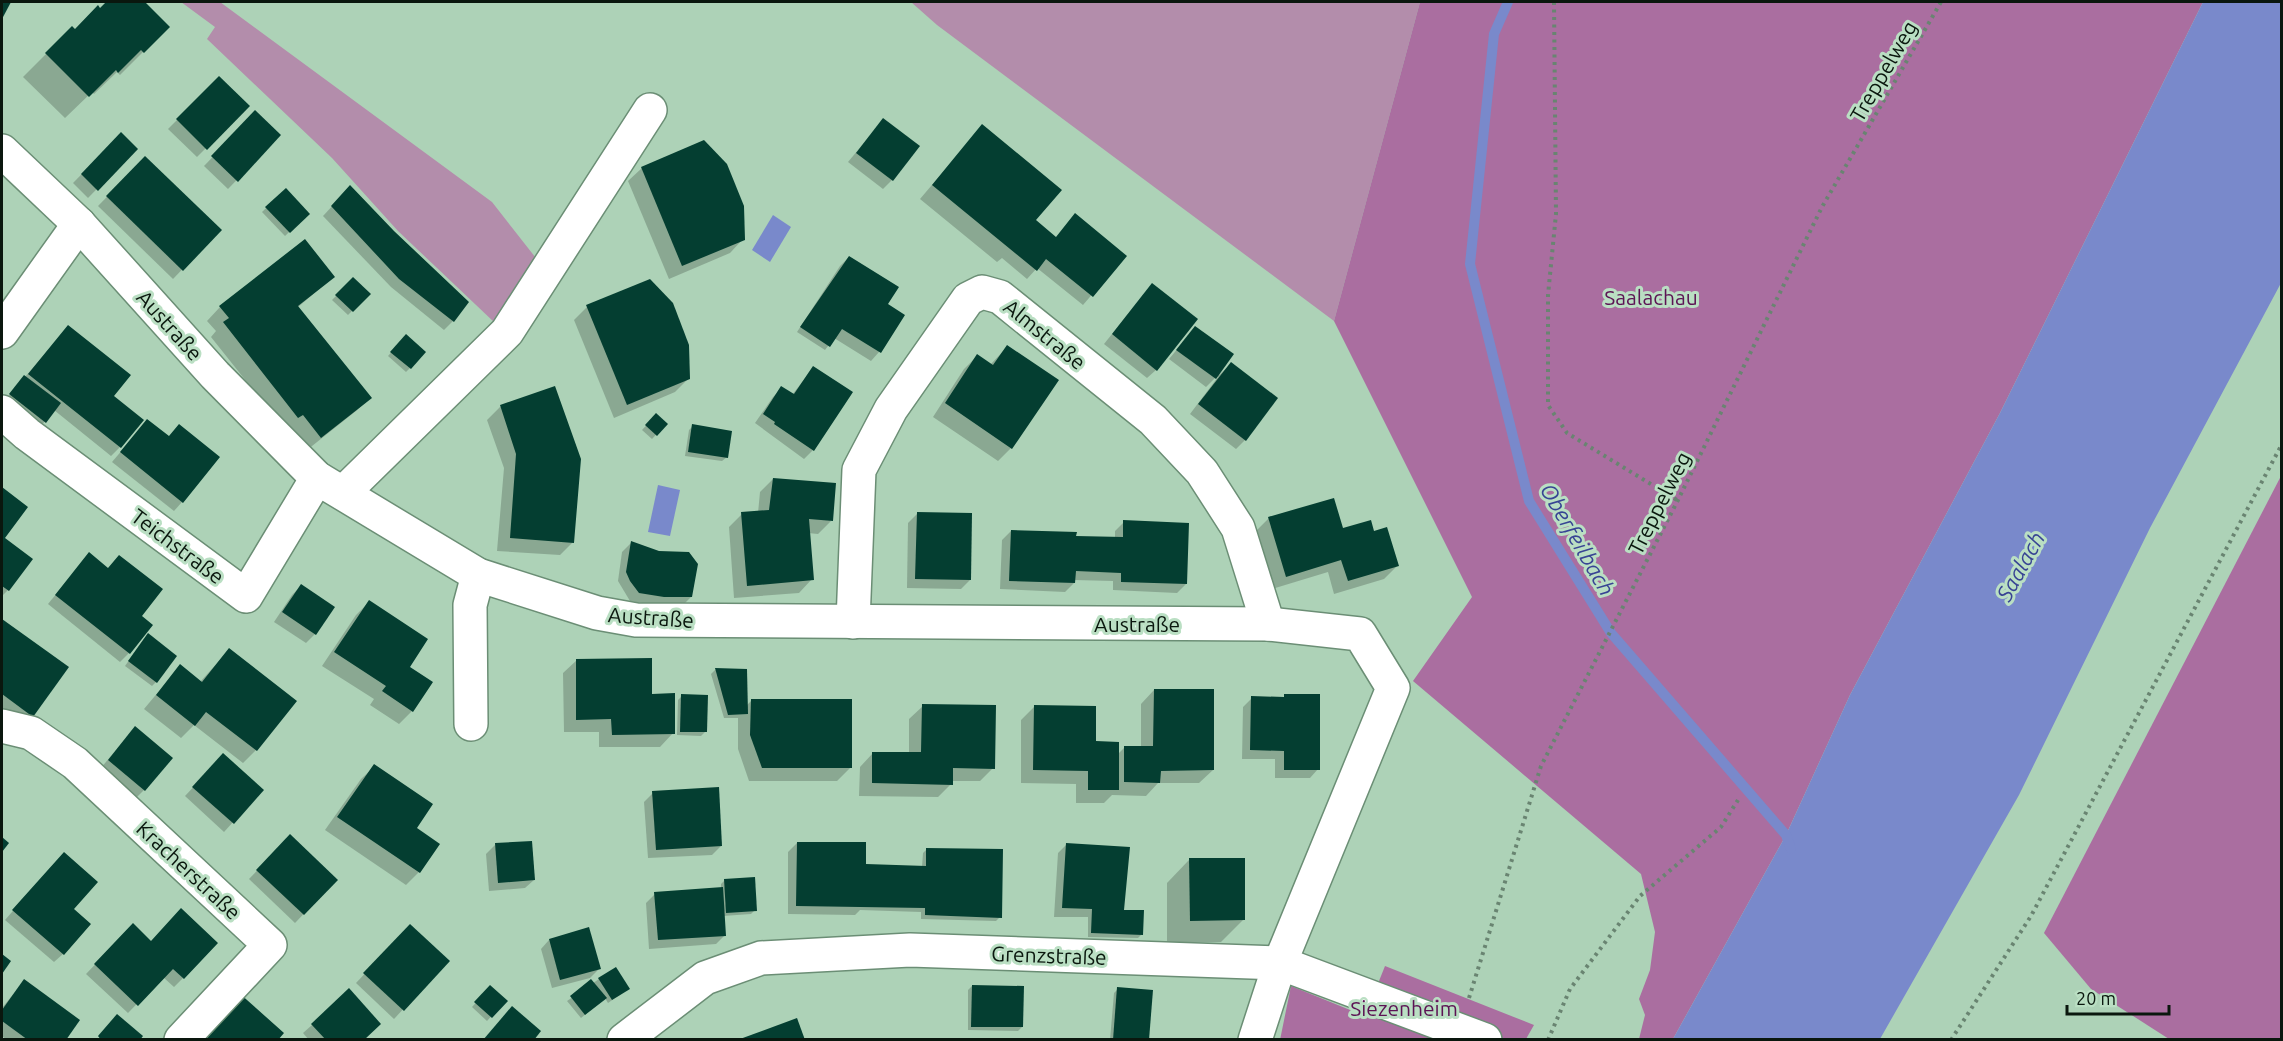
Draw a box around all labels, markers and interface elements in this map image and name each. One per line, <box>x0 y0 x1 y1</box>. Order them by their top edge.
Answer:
street label: Treppelweg <box>1845 16 1921 126</box>
street label: Austraße <box>132 285 208 365</box>
park label: Saalachau <box>1604 285 1698 309</box>
street label: Almstraße <box>1000 294 1090 374</box>
street label: Treppelweg <box>1623 448 1695 558</box>
water label: Oberfeilbach <box>1535 478 1620 600</box>
street label: Teichstraße <box>127 503 229 589</box>
water label: Saalach <box>1990 527 2049 606</box>
street label: Austraße <box>607 602 695 632</box>
street label: Austraße <box>1094 612 1180 636</box>
street label: Kracherstraße <box>132 816 246 924</box>
street label: Grenzstraße <box>991 941 1107 969</box>
scale bar <box>2067 978 2169 1016</box>
text: 20 m <box>2076 988 2116 1008</box>
park label: Siezenheim <box>1350 996 1458 1020</box>

